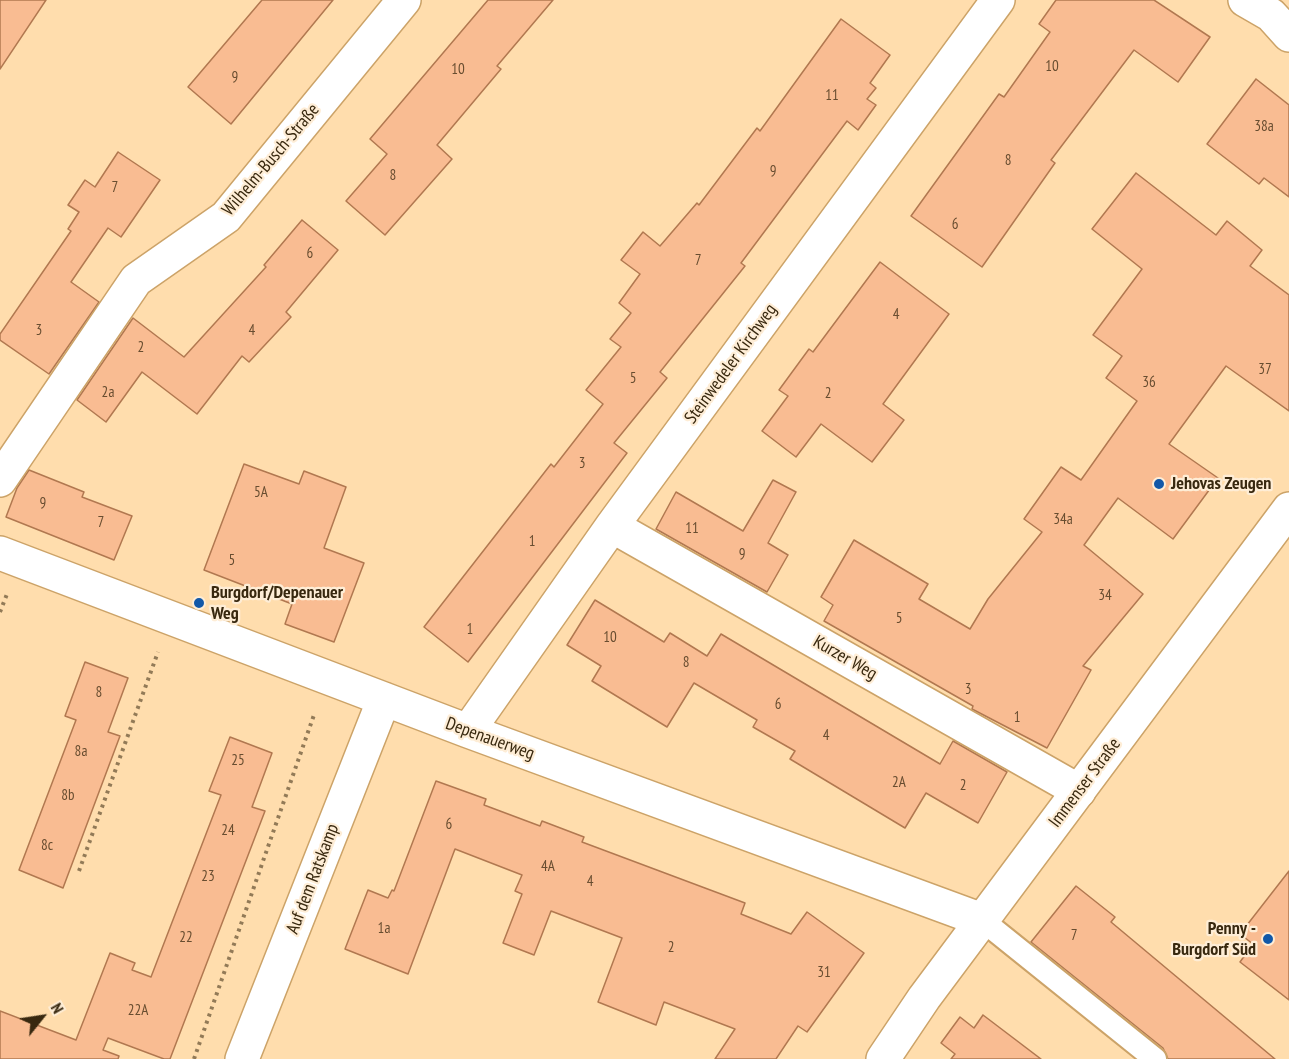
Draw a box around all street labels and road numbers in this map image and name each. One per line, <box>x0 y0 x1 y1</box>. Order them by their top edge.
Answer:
street label: Wilhelm-Busch-Straße <box>218 100 324 220</box>
street label: Steinwedeler Kirchweg <box>680 300 782 428</box>
street label: Kurzer Weg <box>809 631 881 685</box>
street label: Depenauerweg <box>443 713 537 765</box>
street label: Immenser Straße <box>1044 734 1126 832</box>
street label: Auf dem Ratskamp <box>282 821 344 937</box>

